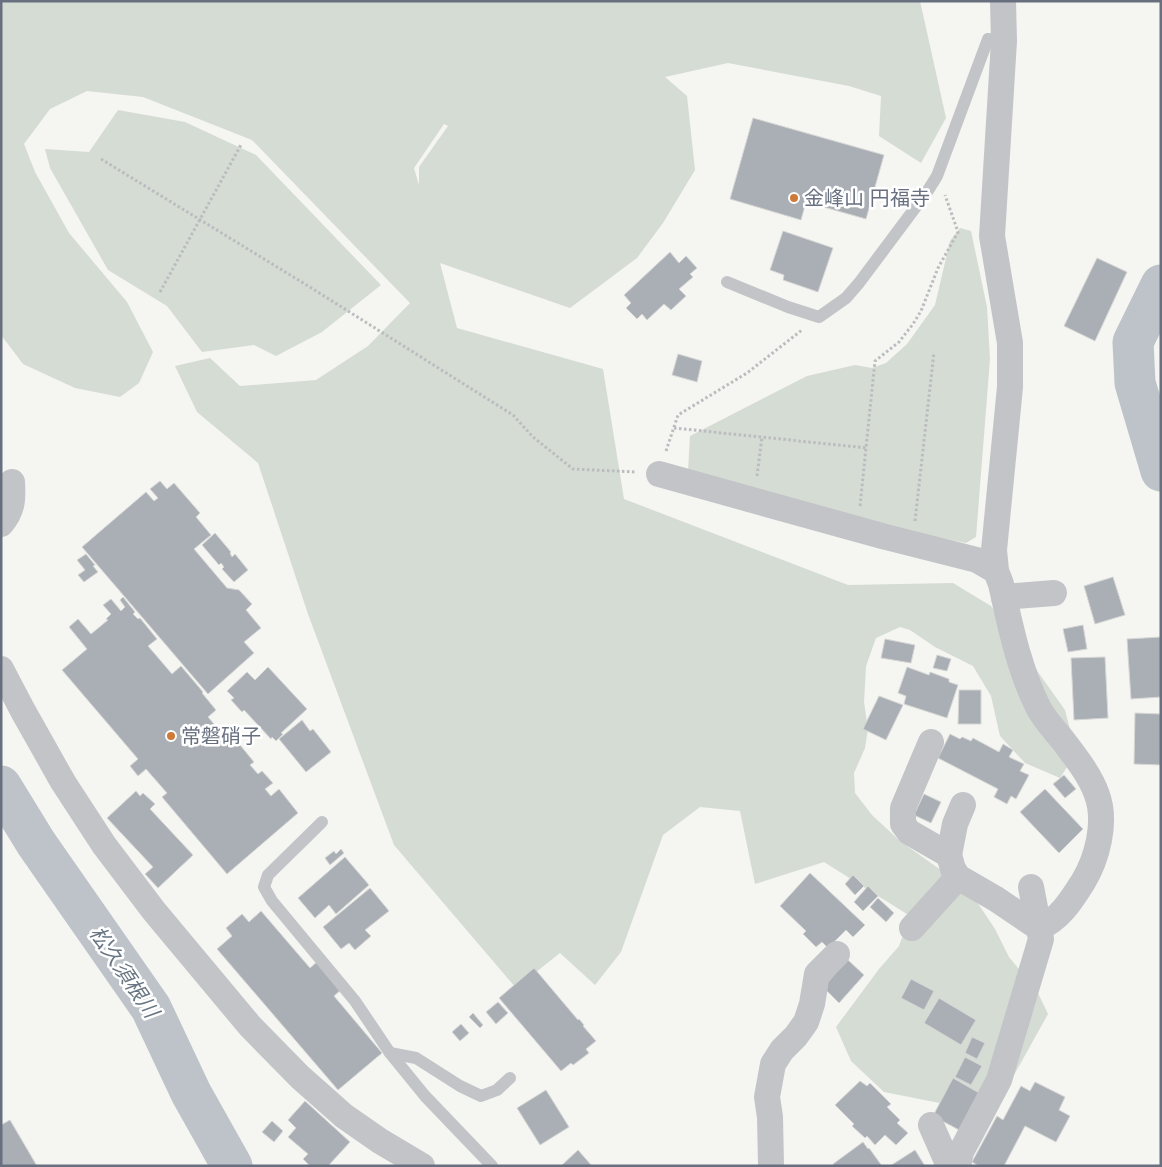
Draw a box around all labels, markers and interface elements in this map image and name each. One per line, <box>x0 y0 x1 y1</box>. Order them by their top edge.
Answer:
place label: 金峰山 円福寺 <box>804 184 930 213</box>
marker: 金峰山 円福寺 <box>788 192 800 204</box>
place label: 常磐硝子 <box>181 722 261 751</box>
marker: 常磐硝子 <box>165 730 177 742</box>
water label: 松久須根川 <box>82 920 167 1026</box>

